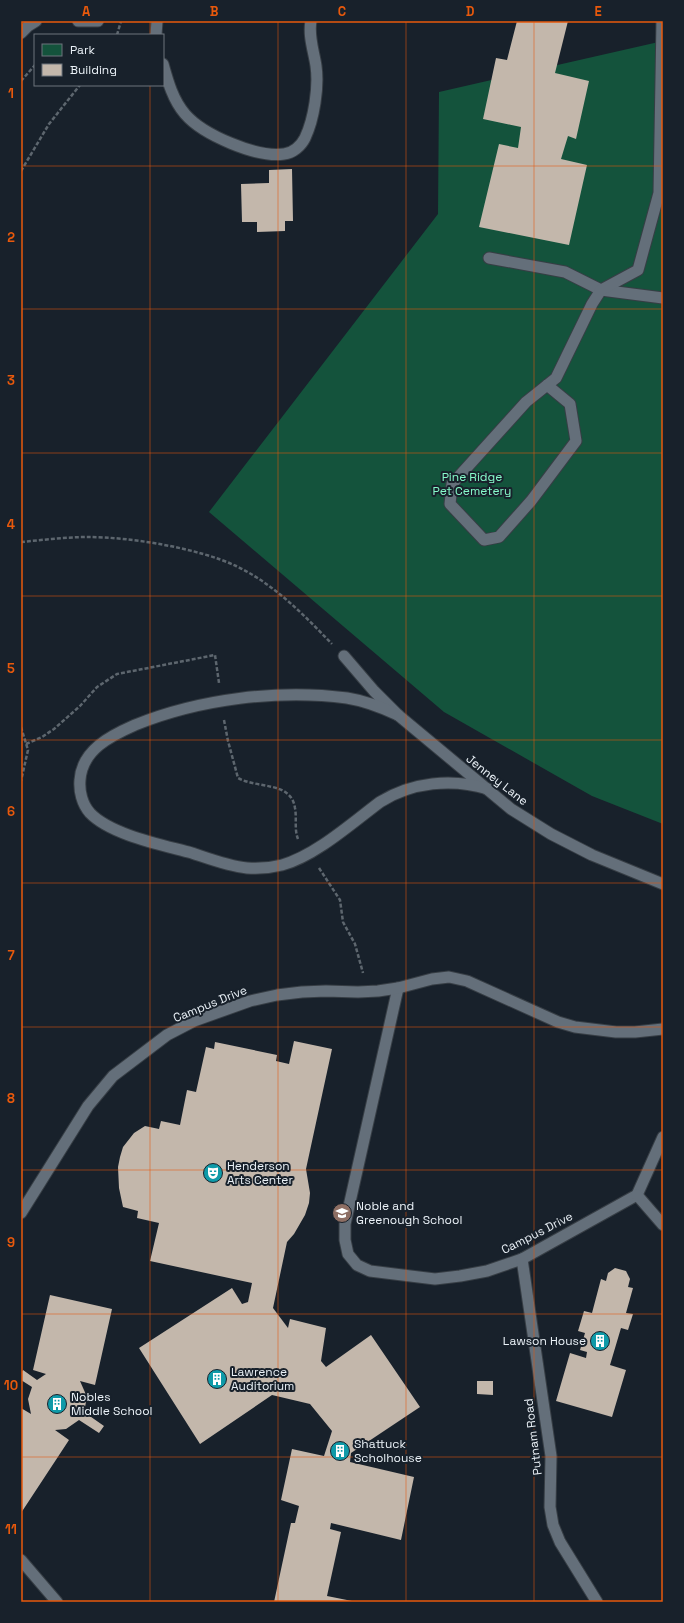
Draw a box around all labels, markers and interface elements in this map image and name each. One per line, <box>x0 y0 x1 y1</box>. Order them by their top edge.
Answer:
text: A <box>82 3 91 20</box>
text: B <box>210 3 219 20</box>
text: C <box>338 3 346 20</box>
text: D <box>466 3 475 20</box>
text: E <box>594 3 602 20</box>
legend <box>34 34 164 86</box>
text: Park <box>70 42 95 58</box>
text: Building <box>70 62 117 78</box>
text: 1 <box>8 85 14 102</box>
text: 2 <box>7 229 15 246</box>
text: 3 <box>7 372 15 389</box>
park label: Pine Ridge Pet Cemetery <box>433 469 511 499</box>
text: 4 <box>7 516 15 533</box>
text: 5 <box>7 660 15 677</box>
street label: Jenney Lane <box>463 751 531 809</box>
text: 6 <box>7 803 15 820</box>
text: 7 <box>7 947 15 964</box>
street label: Campus Drive <box>171 982 249 1026</box>
text: 8 <box>7 1090 15 1107</box>
place label: Henderson Arts Center <box>227 1158 293 1188</box>
theatre icon: Henderson Arts Center <box>202 1162 224 1184</box>
place label: Noble and Greenough School <box>356 1198 462 1228</box>
school or university icon: Noble and Greenough School <box>331 1202 353 1224</box>
street label: Campus Drive <box>499 1208 575 1258</box>
text: 9 <box>7 1234 15 1251</box>
building icon: Lawson House <box>589 1330 611 1352</box>
place label: Lawson House <box>503 1333 586 1349</box>
place label: Lawrence Auditorium <box>231 1364 294 1394</box>
building icon: Lawrence Auditorium <box>206 1368 228 1390</box>
text: 10 <box>4 1377 18 1394</box>
place label: Nobles Middle School <box>71 1389 153 1419</box>
building icon: Nobles Middle School <box>46 1393 68 1415</box>
street label: Putnam Road <box>520 1398 546 1476</box>
place label: Shattuck Scholhouse <box>354 1436 422 1466</box>
building icon: Shattuck Scholhouse <box>329 1440 351 1462</box>
text: 11 <box>5 1521 17 1538</box>

